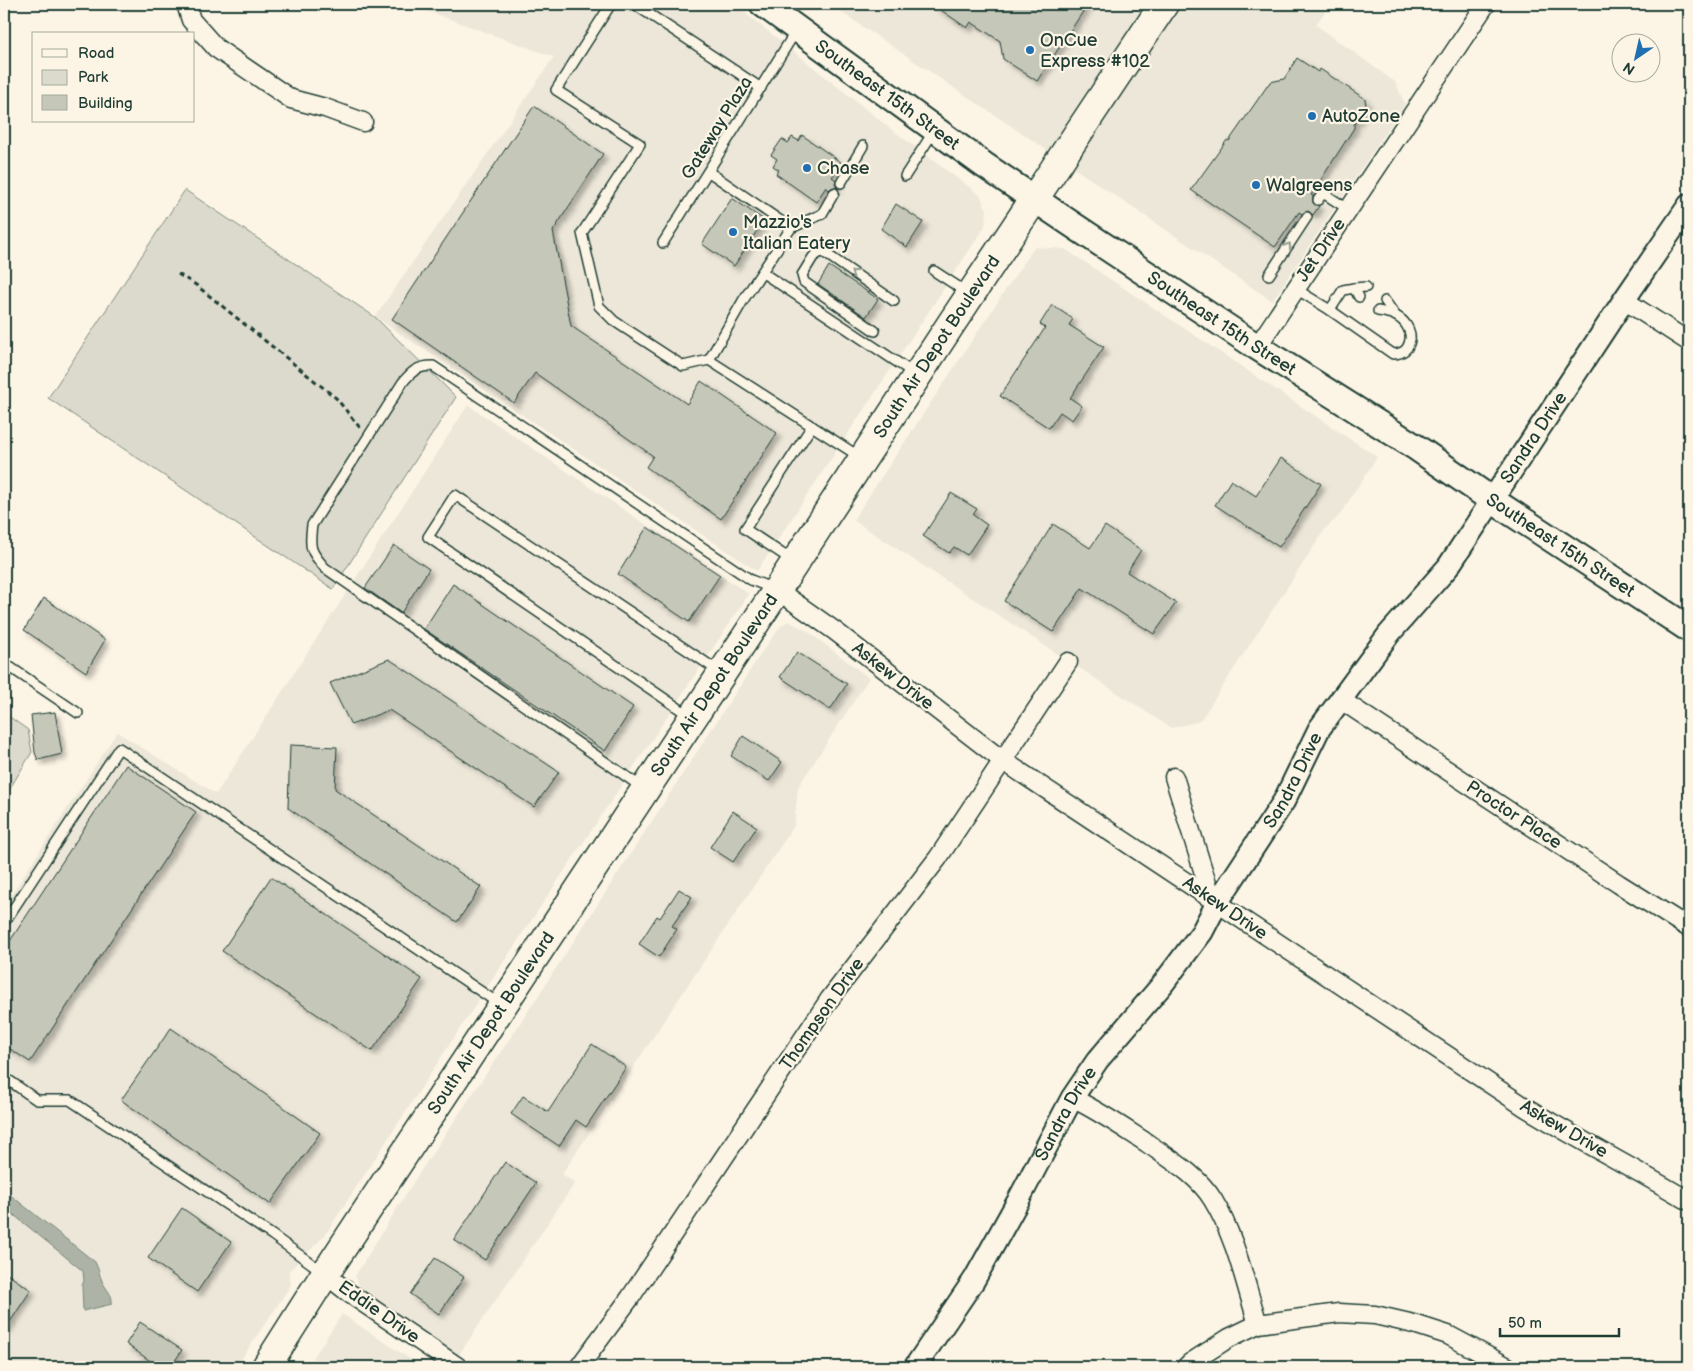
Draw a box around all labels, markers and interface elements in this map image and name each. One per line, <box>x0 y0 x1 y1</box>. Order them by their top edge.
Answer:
place label: OnCue Express #102 <box>1040 30 1150 72</box>
legend <box>32 32 195 122</box>
north arrow <box>1610 32 1660 82</box>
street label: Southeast 15th Street <box>811 35 964 155</box>
text: Road <box>78 44 114 63</box>
marker: OnCue Express #102 <box>1024 44 1036 56</box>
text: N <box>1620 58 1638 78</box>
text: Park <box>78 68 109 87</box>
street label: Gateway Plaza <box>677 73 757 183</box>
text: Building <box>78 94 133 113</box>
place label: AutoZone <box>1322 106 1400 127</box>
marker: AutoZone <box>1306 110 1318 122</box>
place label: Chase <box>817 158 870 179</box>
marker: Chase <box>801 162 813 174</box>
place label: Walgreens <box>1266 175 1352 196</box>
marker: Walgreens <box>1250 179 1262 191</box>
place label: Mazzio's Italian Eatery <box>743 212 851 254</box>
street label: Jet Drive <box>1292 214 1350 286</box>
marker: Mazzio's Italian Eatery <box>727 226 739 238</box>
one-way arrow <box>1282 242 1291 251</box>
street label: South Air Depot Boulevard <box>869 251 1004 442</box>
street label: Southeast 15th Street <box>1143 267 1300 380</box>
one-way arrow <box>850 270 860 279</box>
street label: Sandra Drive <box>1496 388 1571 487</box>
street label: Southeast 15th Street <box>1482 489 1639 601</box>
street label: South Air Depot Boulevard <box>646 590 782 780</box>
street label: Askew Drive <box>848 638 938 715</box>
street label: Sandra Drive <box>1259 729 1326 832</box>
street label: Proctor Place <box>1462 776 1566 854</box>
street label: Askew Drive <box>1179 872 1272 944</box>
street label: South Air Depot Boulevard <box>423 928 559 1118</box>
street label: Thompson Drive <box>775 954 869 1074</box>
street label: Sandra Drive <box>1030 1062 1101 1164</box>
street label: Askew Drive <box>1516 1095 1612 1163</box>
street label: Eddie Drive <box>334 1276 424 1348</box>
scale bar <box>1500 1306 1619 1338</box>
text: 50 m <box>1508 1314 1542 1333</box>

